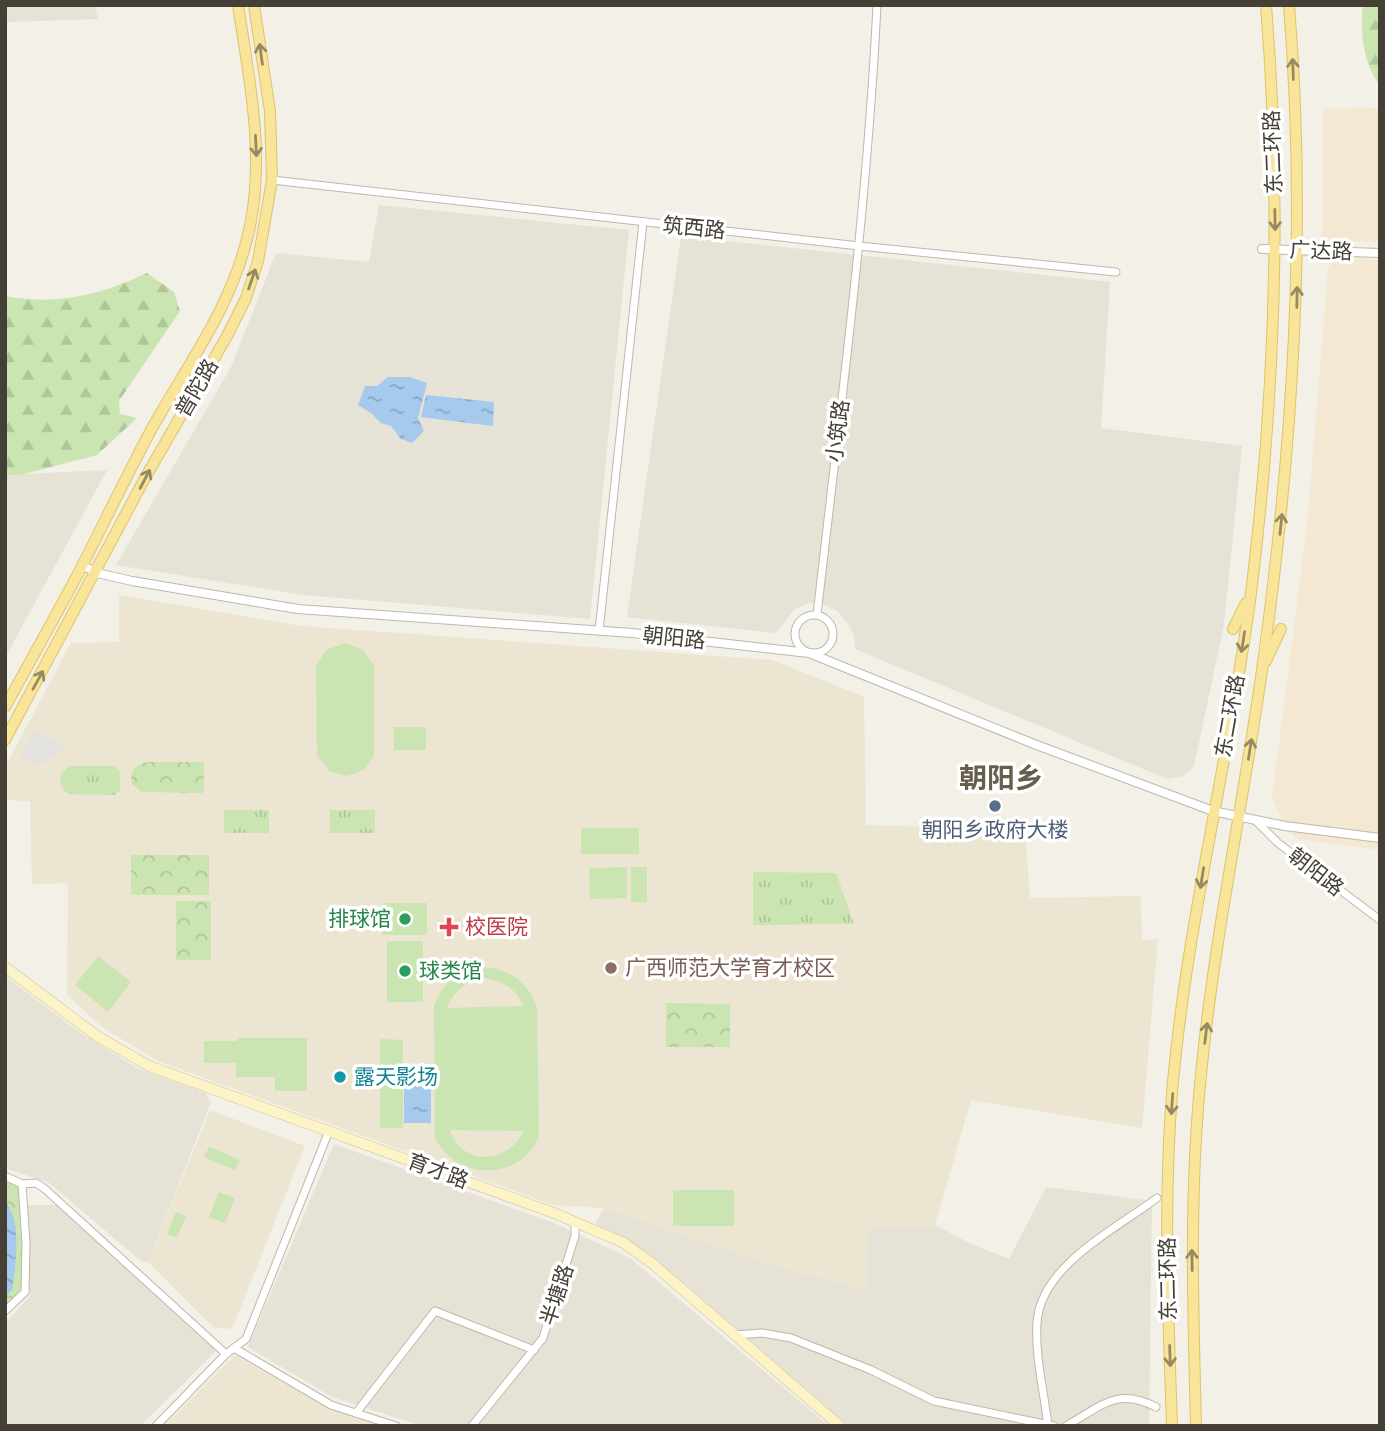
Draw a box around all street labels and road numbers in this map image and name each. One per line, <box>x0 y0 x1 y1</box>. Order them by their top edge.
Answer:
street label: 东二环路 <box>1258 110 1285 194</box>
street label: 筑西路 <box>662 211 727 242</box>
street label: 广达路 <box>1289 236 1353 263</box>
street label: 普陀路 <box>169 354 222 421</box>
street label: 小筑路 <box>820 398 853 464</box>
street label: 朝阳路 <box>642 621 707 652</box>
street label: 东二环路 <box>1209 672 1248 759</box>
street label: 朝阳路 <box>1284 842 1349 900</box>
street label: 育才路 <box>405 1147 472 1192</box>
street label: 东二环路 <box>1153 1237 1180 1321</box>
street label: 半塘路 <box>534 1261 577 1328</box>

